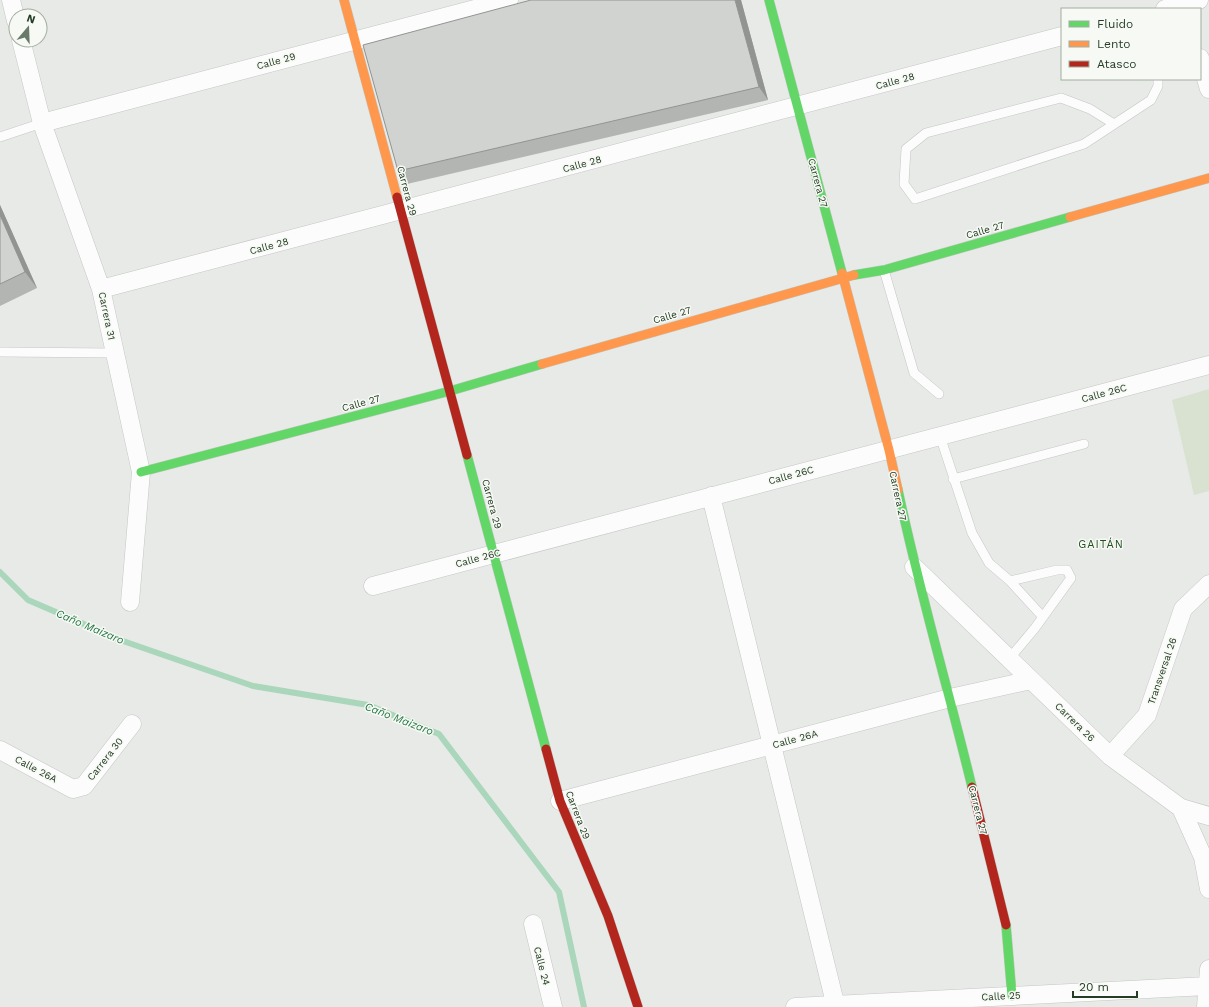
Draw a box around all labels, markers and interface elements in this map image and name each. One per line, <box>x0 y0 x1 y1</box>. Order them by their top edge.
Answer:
north arrow <box>8 8 48 48</box>
legend <box>1061 8 1201 80</box>
text: N <box>25 12 37 26</box>
text: Fluido <box>1097 17 1133 31</box>
text: Lento <box>1097 37 1131 51</box>
street label: Calle 29 <box>255 51 297 71</box>
text: Atasco <box>1097 57 1137 71</box>
street label: Calle 28 <box>874 71 916 91</box>
street label: Calle 28 <box>561 154 603 174</box>
street label: Carrera 27 <box>806 157 830 209</box>
street label: Carrera 29 <box>395 165 419 217</box>
street label: Calle 27 <box>965 219 1006 241</box>
street label: Calle 28 <box>248 236 290 256</box>
street label: Carrera 31 <box>97 291 117 341</box>
street label: Calle 27 <box>652 304 693 326</box>
street label: Calle 26C <box>1080 382 1128 404</box>
street label: Calle 27 <box>341 393 382 413</box>
street label: Calle 26C <box>767 464 815 486</box>
street label: Carrera 27 <box>887 470 909 522</box>
street label: Carrera 29 <box>480 478 504 530</box>
district label: GAITÁN <box>1078 537 1124 551</box>
street label: Calle 26C <box>454 547 502 569</box>
water label: Caño Maizaro <box>54 607 126 647</box>
street label: Transversal 26 <box>1145 636 1179 706</box>
water label: Caño Maizaro <box>363 700 435 738</box>
street label: Carrera 26 <box>1053 700 1097 744</box>
street label: Calle 26A <box>771 728 819 750</box>
street label: Carrera 30 <box>85 735 125 783</box>
street label: Calle 26A <box>13 753 59 785</box>
street label: Carrera 27 <box>967 784 990 836</box>
street label: Carrera 29 <box>564 789 592 841</box>
street label: Calle 24 <box>532 946 552 986</box>
scale bar <box>1073 973 1137 999</box>
text: 20 m <box>1079 980 1109 994</box>
street label: Calle 25 <box>981 989 1021 1003</box>

